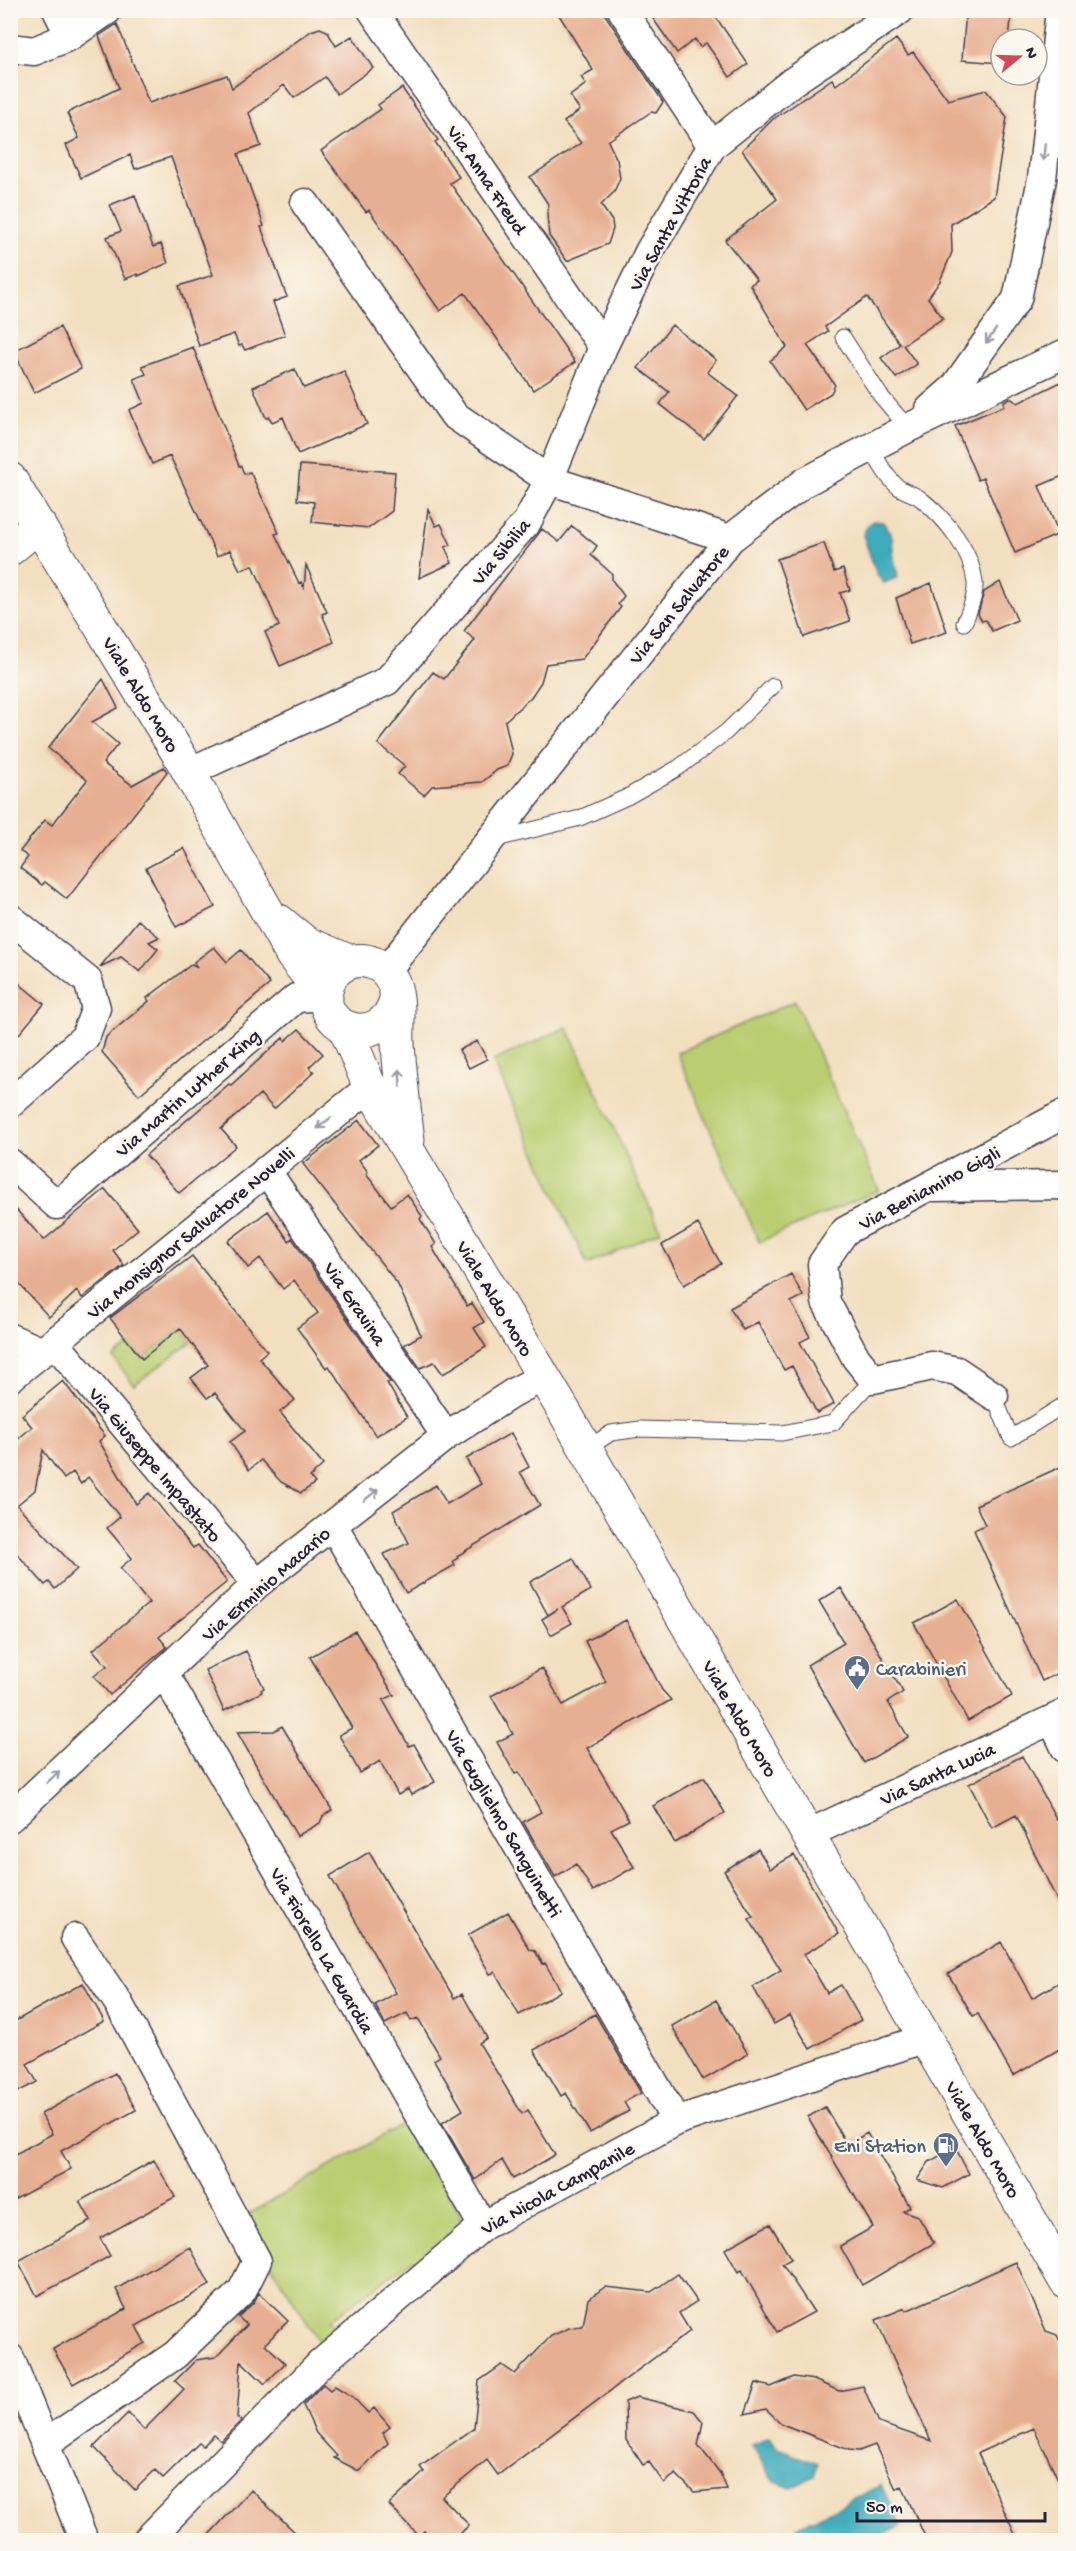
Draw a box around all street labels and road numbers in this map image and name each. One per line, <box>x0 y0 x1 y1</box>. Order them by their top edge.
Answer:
street label: Via Anna Freud <box>440 121 531 242</box>
street label: Via Santa Vittoria <box>625 153 719 297</box>
street label: Via Sibilia <box>468 515 538 592</box>
street label: Via San Salvatore <box>625 541 736 671</box>
street label: Viale Aldo Moro <box>95 633 183 758</box>
street label: Via Martin Luther King <box>112 1026 266 1164</box>
street label: Via Beniamino Gigli <box>855 1143 1005 1238</box>
street label: Via Monsignor Salvatore Novelli <box>83 1144 301 1326</box>
street label: Viale Aldo Moro <box>449 1237 537 1362</box>
street label: Via Gravina <box>316 1258 390 1352</box>
street label: Via Giuseppe Impastato <box>81 1383 225 1548</box>
street label: Via Erminio Macario <box>197 1523 336 1648</box>
street label: Viale Aldo Moro <box>695 1657 781 1782</box>
street label: Via Guglielmo Sanguinetti <box>438 1726 565 1923</box>
street label: Via Santa Lucia <box>876 1739 1000 1813</box>
street label: Via Fiorello La Guardia <box>262 1864 377 2040</box>
street label: Viale Aldo Moro <box>938 2078 1024 2203</box>
street label: Via Nicola Campanile <box>477 2138 640 2242</box>

